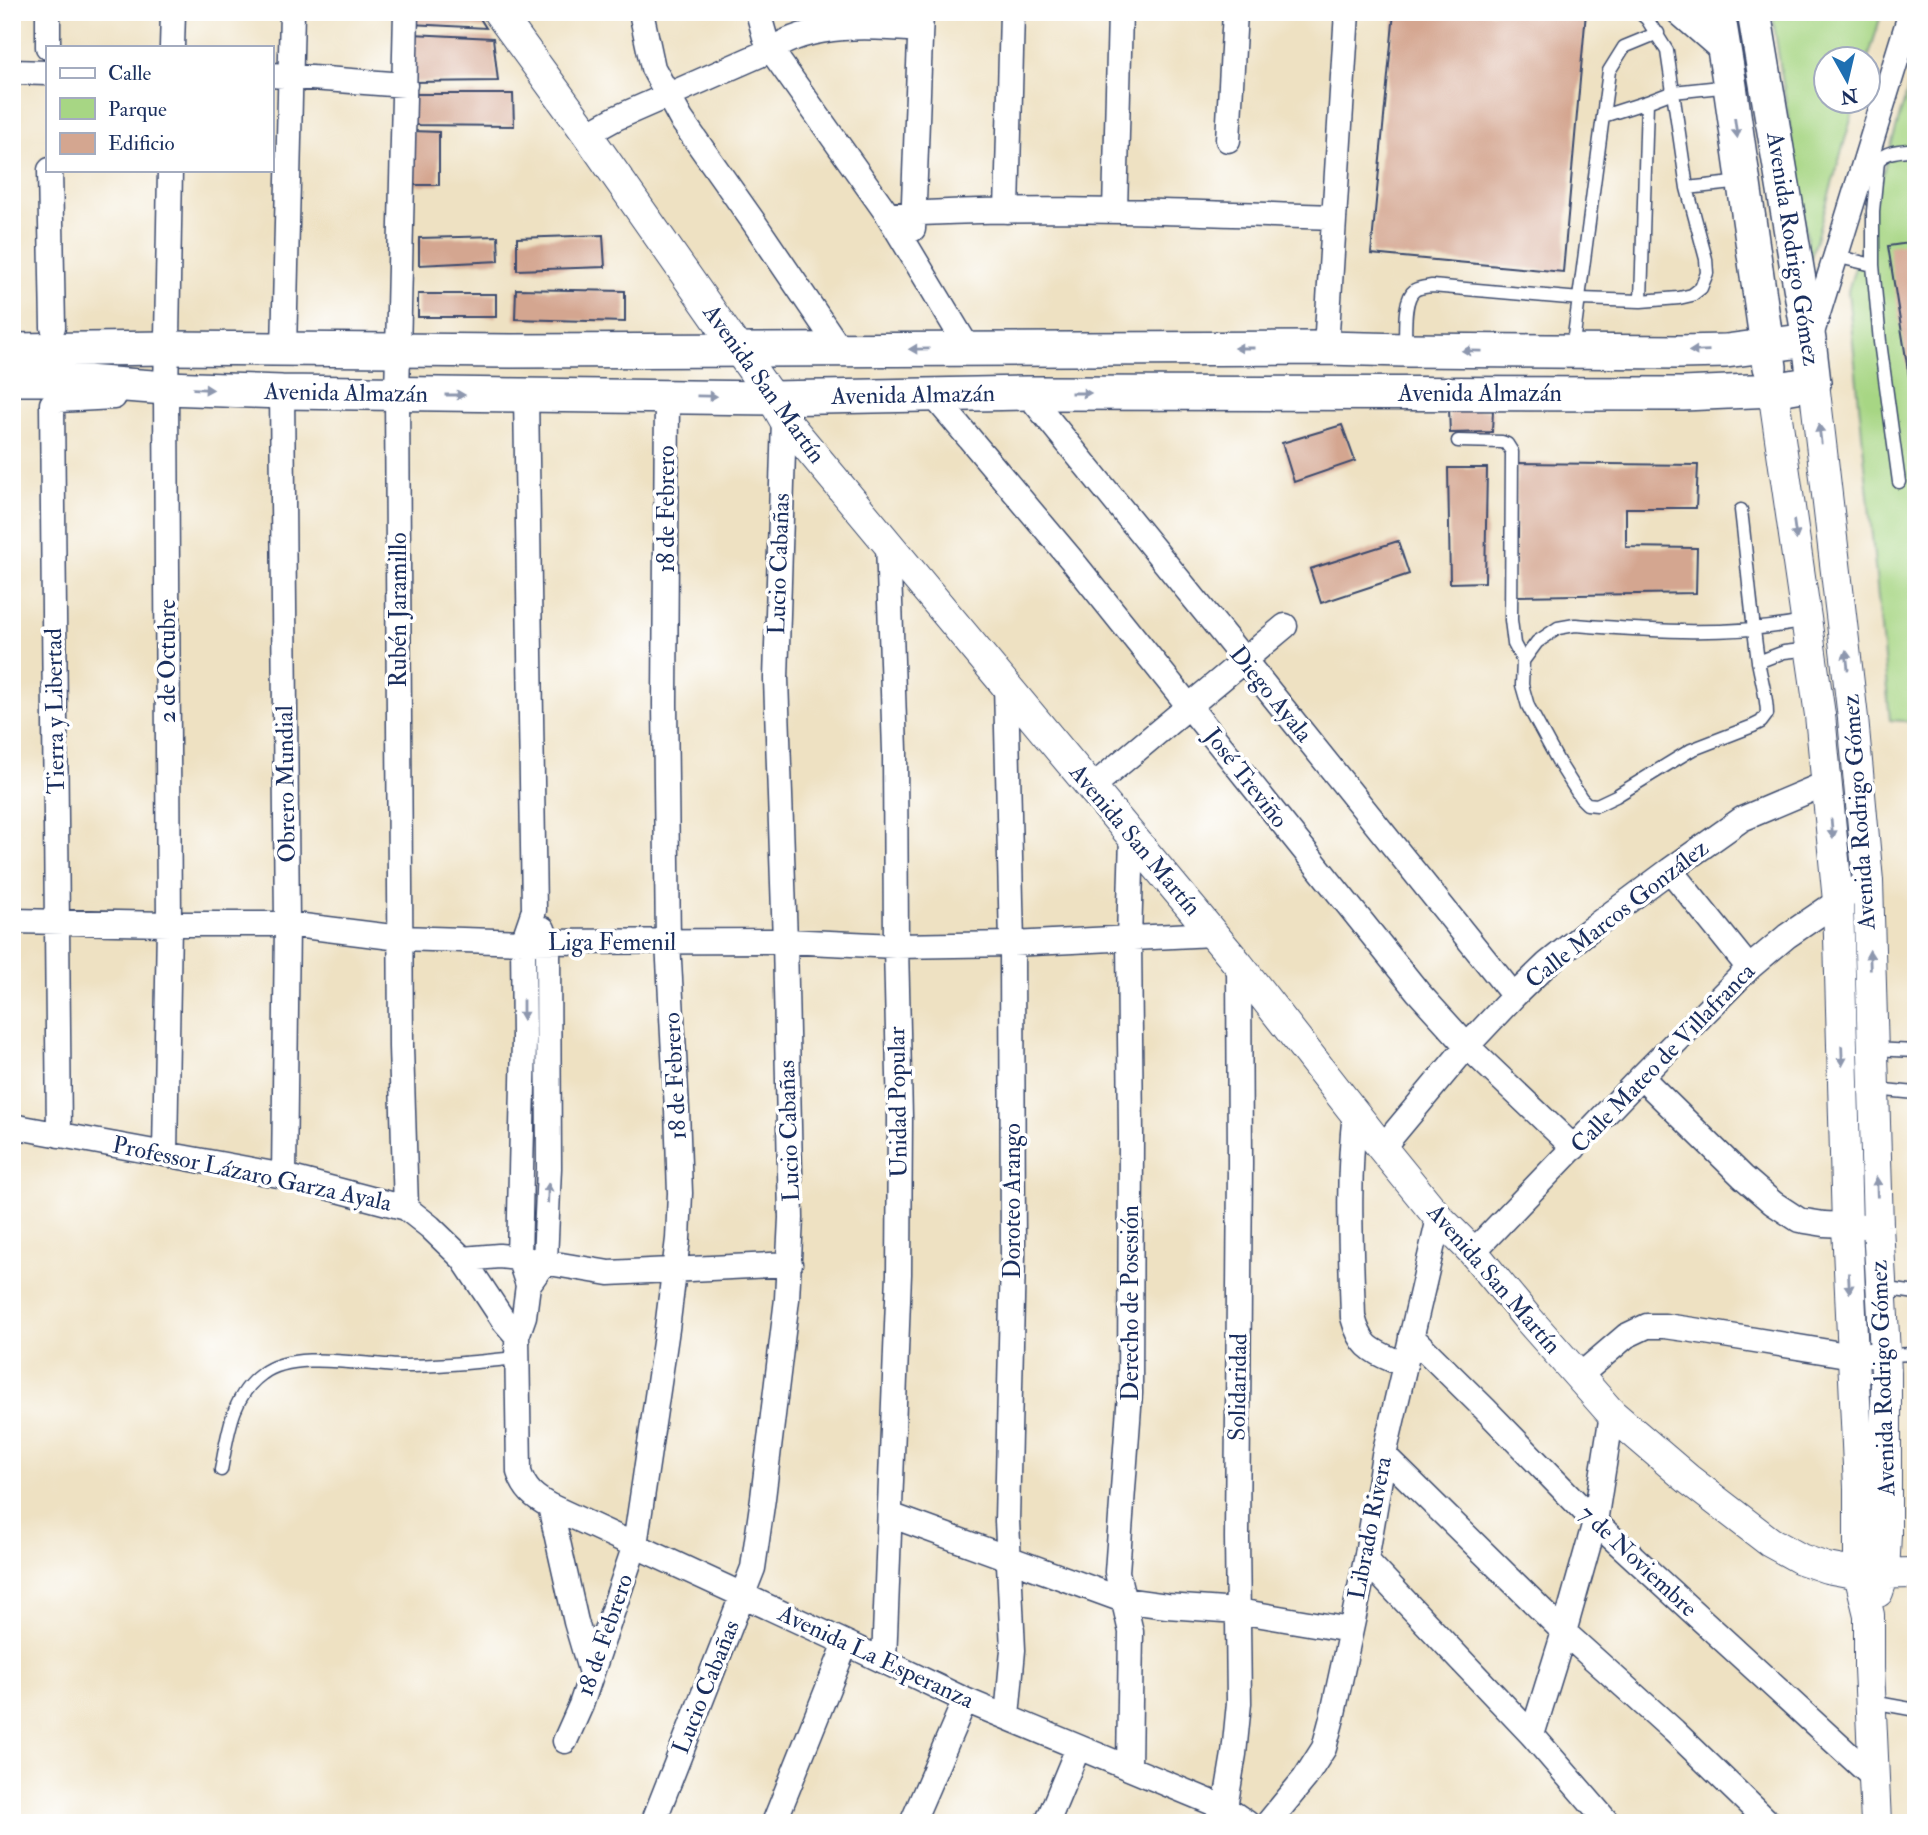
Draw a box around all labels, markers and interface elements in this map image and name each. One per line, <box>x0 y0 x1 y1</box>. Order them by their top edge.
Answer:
legend <box>46 46 273 172</box>
north arrow <box>1812 46 1882 116</box>
text: Calle <box>108 60 152 87</box>
text: N <box>1838 83 1860 109</box>
text: Parque <box>108 96 167 123</box>
one-way arrow <box>1731 117 1742 139</box>
street label: Avenida Rodrigo Gómez <box>1759 129 1827 368</box>
text: Edificio <box>108 130 175 157</box>
street label: Avenida San Martín <box>695 298 832 470</box>
one-way arrow <box>1233 342 1255 354</box>
one-way arrow <box>908 343 930 355</box>
one-way arrow <box>1461 345 1483 357</box>
one-way arrow <box>1688 346 1710 357</box>
street label: Avenida Almazán <box>263 376 428 410</box>
street label: Avenida Almazán <box>830 378 995 412</box>
street label: Avenida Almazán <box>1397 378 1562 409</box>
one-way arrow <box>192 384 214 395</box>
one-way arrow <box>1070 387 1092 399</box>
one-way arrow <box>444 389 466 401</box>
one-way arrow <box>696 391 718 402</box>
one-way arrow <box>1815 423 1826 445</box>
street label: 18 de Febrero <box>651 445 682 573</box>
street label: Lucio Cabañas <box>761 493 797 635</box>
one-way arrow <box>1789 519 1800 541</box>
street label: Rubén Jaramillo <box>383 532 414 688</box>
street label: 2 de Octubre <box>152 599 183 723</box>
street label: Tierra y Libertad <box>38 627 72 794</box>
street label: Diego Ayala <box>1223 639 1320 749</box>
one-way arrow <box>1841 649 1852 671</box>
street label: Avenida Rodrigo Gómez <box>1835 693 1883 932</box>
street label: Obrero Mundial <box>269 705 303 863</box>
street label: José Treviño <box>1197 721 1295 834</box>
street label: Avenida San Martín <box>1062 757 1208 922</box>
one-way arrow <box>1826 818 1837 840</box>
street label: Calle Marcos González <box>1519 833 1715 995</box>
street label: Liga Femenil <box>548 927 676 958</box>
one-way arrow <box>1864 948 1876 970</box>
street label: Calle Mateo de Villafranca <box>1564 956 1763 1160</box>
one-way arrow <box>517 1000 529 1022</box>
street label: 18 de Febrero <box>656 1012 694 1140</box>
street label: Unidad Popular <box>881 1026 915 1178</box>
one-way arrow <box>1837 1045 1848 1067</box>
street label: Lucio Cabañas <box>771 1060 807 1202</box>
street label: Doroteo Arango <box>997 1123 1028 1279</box>
street label: Professor Lázaro Garza Ayala <box>110 1129 396 1219</box>
one-way arrow <box>1871 1176 1882 1198</box>
one-way arrow <box>543 1182 554 1204</box>
street label: Avenida San Martín <box>1420 1197 1568 1361</box>
street label: Derecho de Posesión <box>1115 1205 1146 1401</box>
street label: Avenida Rodrigo Gómez <box>1863 1259 1903 1498</box>
one-way arrow <box>1844 1272 1855 1294</box>
street label: Solidaridad <box>1222 1333 1254 1441</box>
street label: Librado Rivera <box>1341 1453 1399 1602</box>
street label: 7 de Noviembre <box>1572 1498 1704 1624</box>
street label: 18 de Febrero <box>570 1570 640 1700</box>
street label: Avenida La Esperanza <box>772 1598 980 1717</box>
street label: Lucio Cabañas <box>665 1615 747 1759</box>

